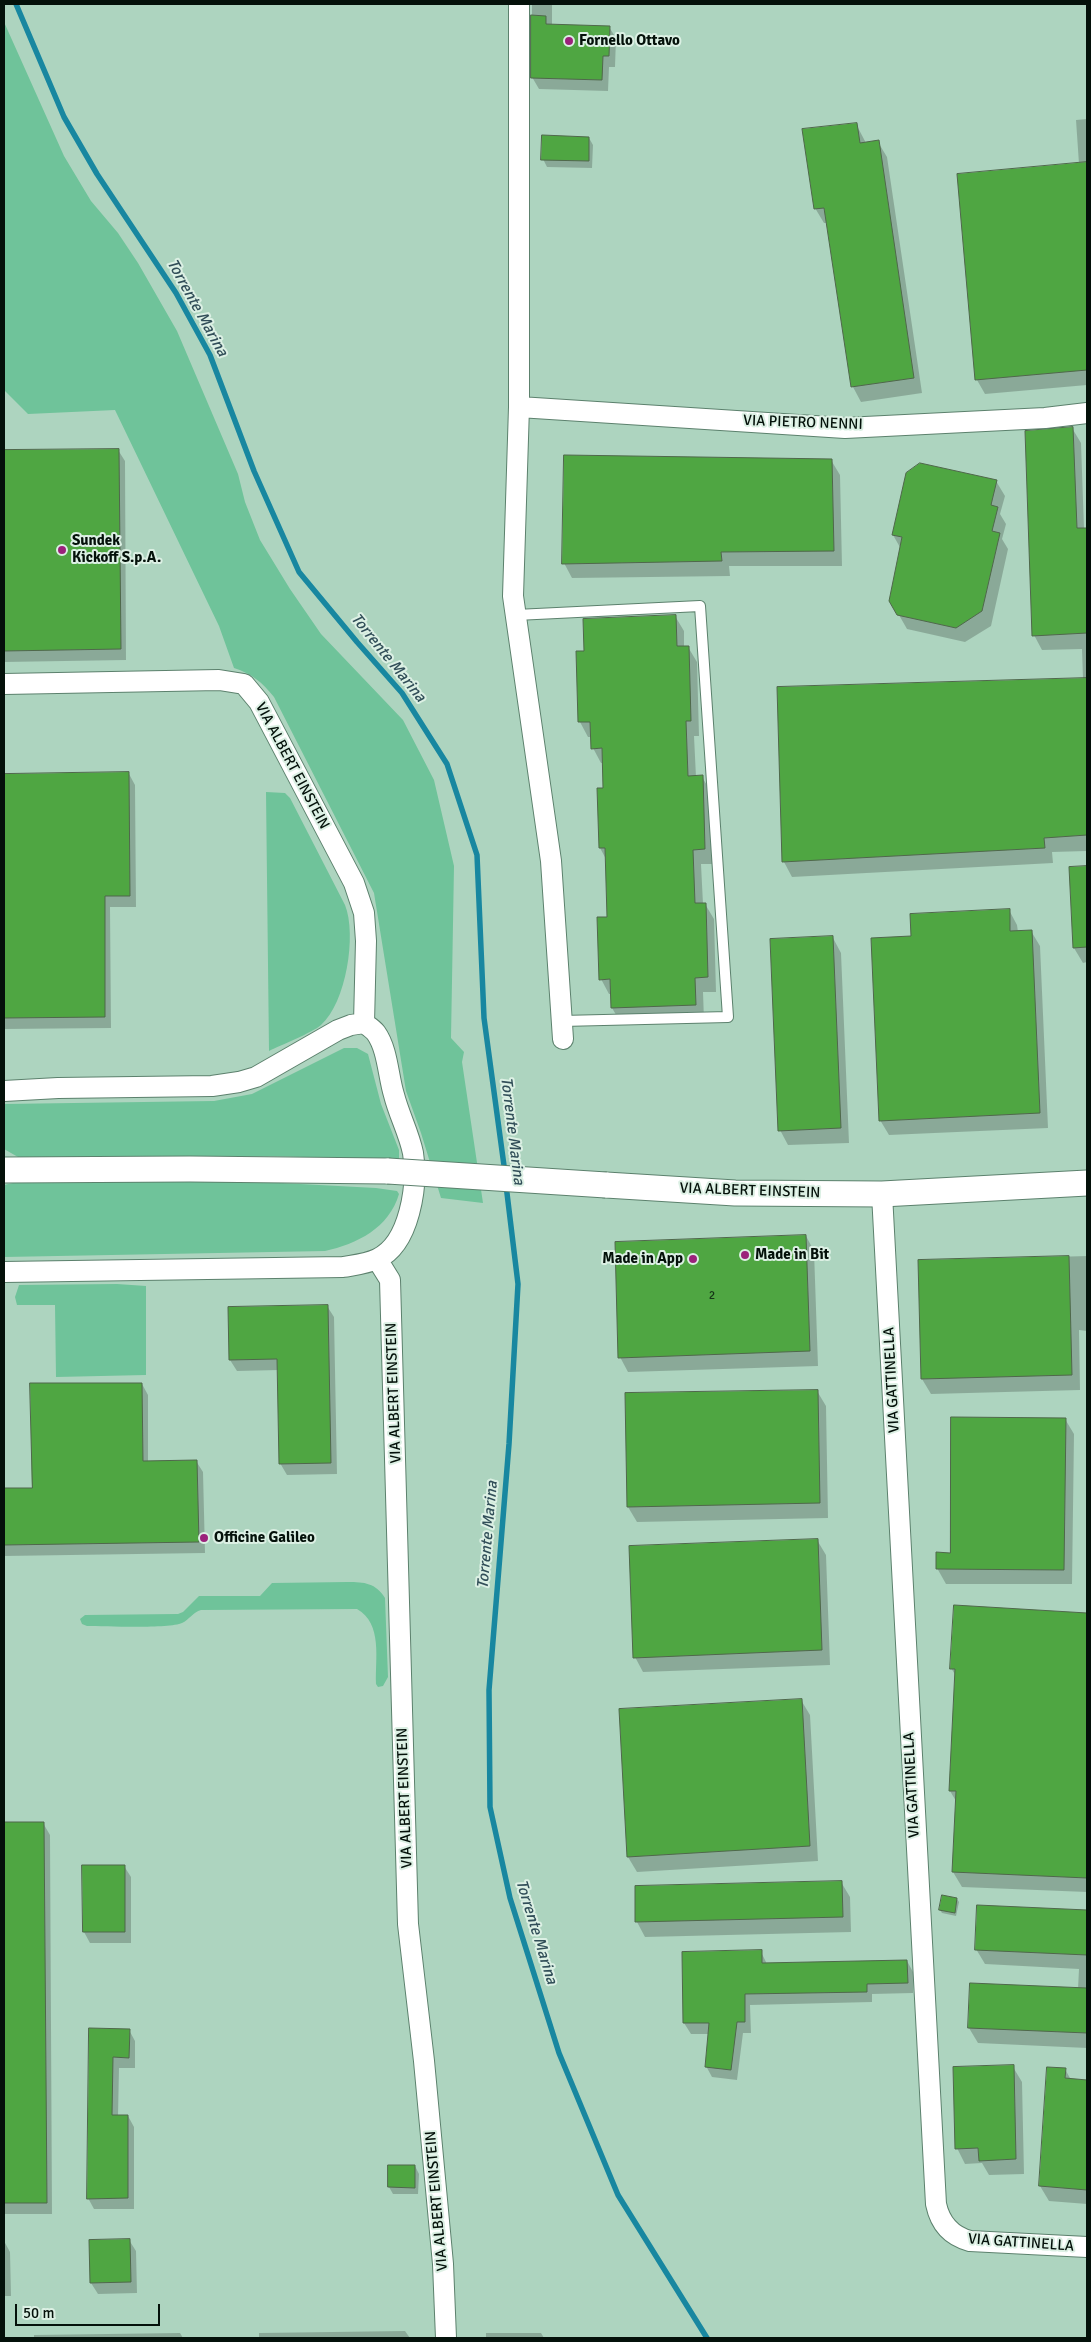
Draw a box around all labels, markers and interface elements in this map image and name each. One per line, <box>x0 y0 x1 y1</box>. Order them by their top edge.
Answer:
place label: Fornello Ottavo <box>579 32 680 50</box>
marker: Fornello Ottavo <box>563 35 575 47</box>
water label: Torrente Marina <box>162 256 232 360</box>
street label: VIA PIETRO NENNI <box>743 412 863 434</box>
place label: Sundek Kickoff S.p.A. <box>72 532 161 567</box>
marker: Sundek Kickoff S.p.A. <box>56 544 68 556</box>
water label: Torrente Marina <box>346 610 430 706</box>
street label: VIA ALBERT EINSTEIN <box>251 700 333 832</box>
water label: Torrente Marina <box>496 1076 528 1186</box>
street label: VIA ALBERT EINSTEIN <box>679 1180 821 1202</box>
place label: Made in Bit <box>755 1246 829 1264</box>
marker: Made in Bit <box>739 1249 751 1261</box>
place label: Made in App <box>602 1250 683 1268</box>
marker: Made in App <box>687 1253 699 1265</box>
house number: 2 <box>709 1289 715 1303</box>
street label: VIA ALBERT EINSTEIN <box>383 1322 405 1464</box>
street label: VIA GATTINELLA <box>880 1326 904 1434</box>
water label: Torrente Marina <box>474 1480 502 1590</box>
place label: Officine Galileo <box>214 1529 315 1547</box>
marker: Officine Galileo <box>198 1532 210 1544</box>
street label: VIA ALBERT EINSTEIN <box>394 1727 416 1869</box>
street label: VIA GATTINELLA <box>900 1731 924 1839</box>
water label: Torrente Marina <box>511 1877 561 1987</box>
street label: VIA ALBERT EINSTEIN <box>422 2130 452 2272</box>
street label: VIA GATTINELLA <box>967 2230 1075 2256</box>
scale bar <box>18 2294 162 2326</box>
text: 50 m <box>23 2304 54 2322</box>

